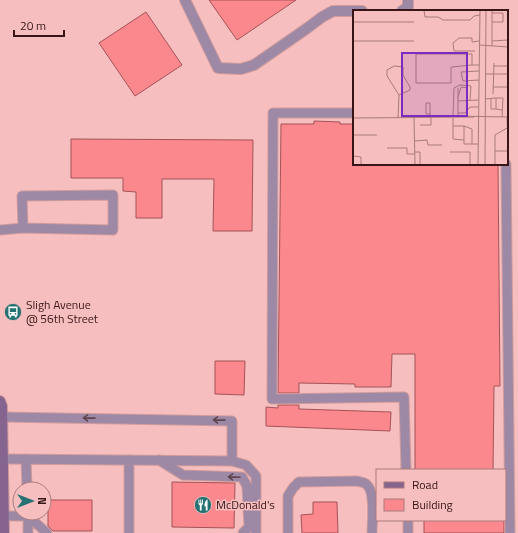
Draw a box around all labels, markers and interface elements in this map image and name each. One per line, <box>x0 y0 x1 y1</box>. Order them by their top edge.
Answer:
inset map <box>353 10 508 165</box>
scale bar <box>14 12 64 38</box>
text: 20 m <box>20 16 46 35</box>
place label: Sligh Avenue @ 56th Street <box>26 295 99 328</box>
bus stop icon: Sligh Avenue @ 56th Street <box>3 302 23 322</box>
one-way arrow <box>83 414 96 422</box>
one-way arrow <box>213 417 226 424</box>
legend <box>376 469 506 521</box>
one-way arrow <box>228 473 241 481</box>
text: Road <box>412 475 438 494</box>
north arrow <box>12 481 52 521</box>
restaurant icon: McDonald's <box>193 495 213 515</box>
place label: McDonald's <box>216 495 275 514</box>
text: Building <box>412 495 453 514</box>
text: N <box>34 497 50 505</box>

